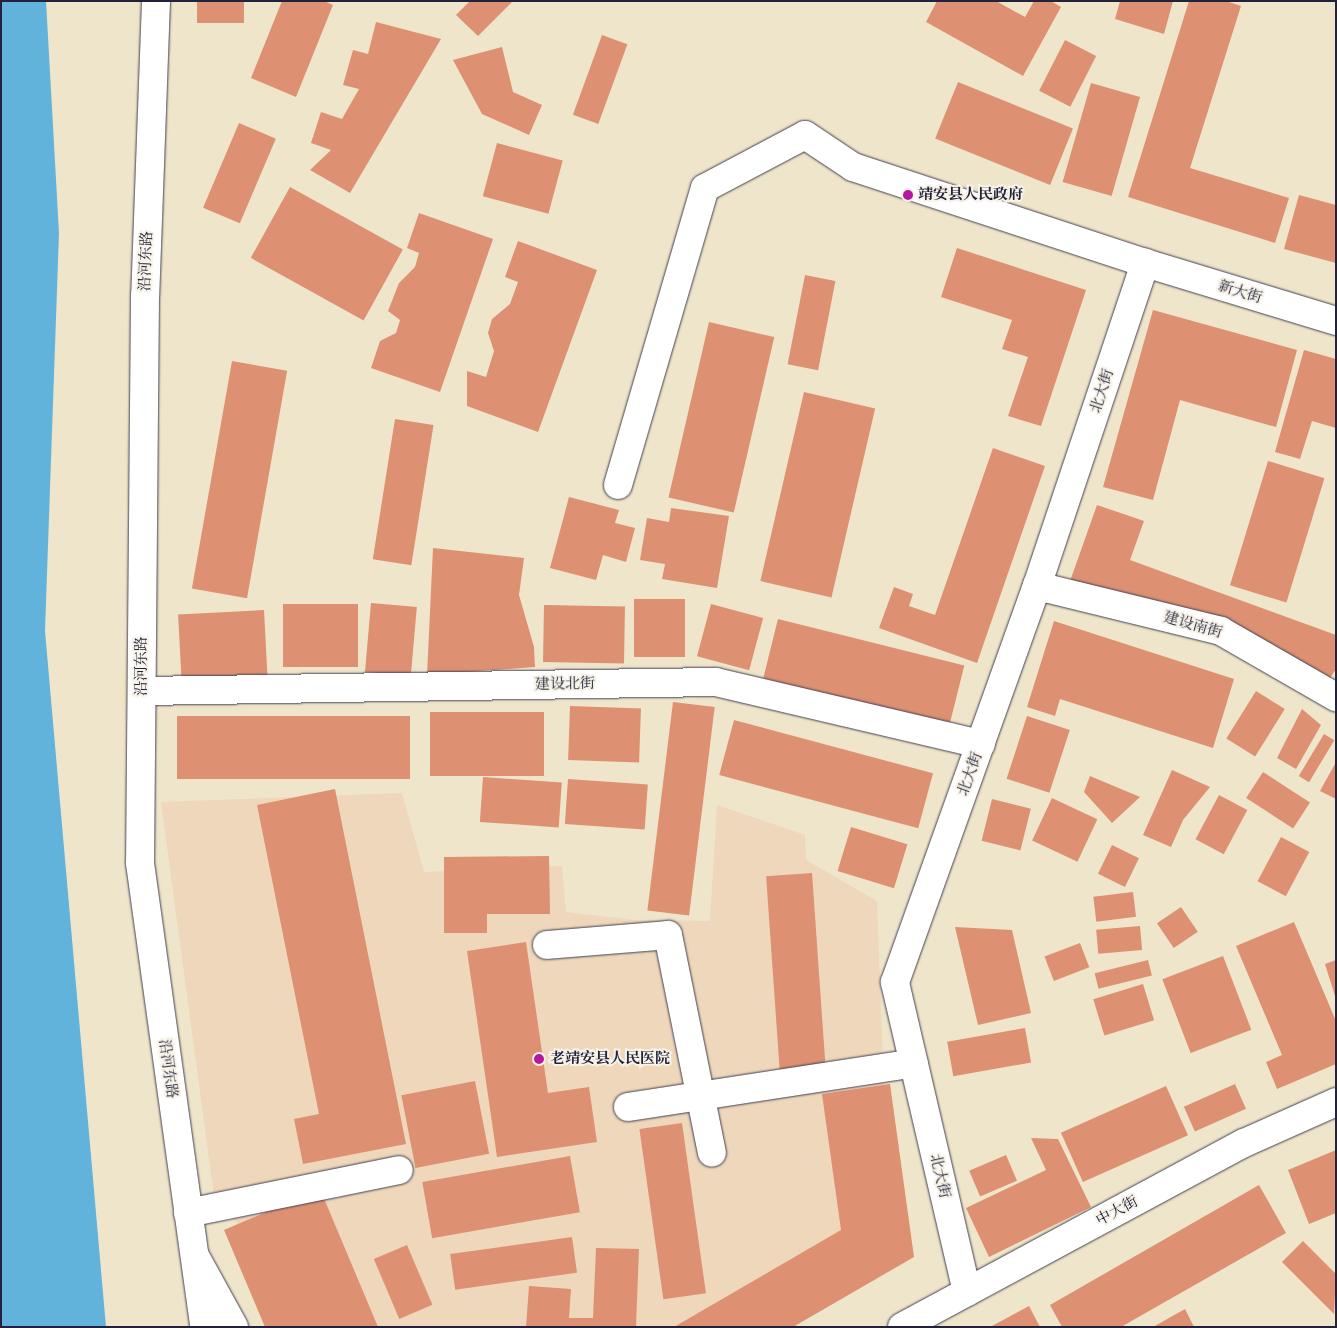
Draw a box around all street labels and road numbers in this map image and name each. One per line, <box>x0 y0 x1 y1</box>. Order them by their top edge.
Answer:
street label: 沿河东路 <box>136 231 156 291</box>
street label: 新大街 <box>1216 277 1264 307</box>
street label: 北大街 <box>1086 367 1118 415</box>
street label: 建设南街 <box>1162 608 1224 642</box>
street label: 沿河东路 <box>133 636 151 696</box>
street label: 建设北街 <box>535 674 595 694</box>
street label: 北大街 <box>954 750 986 798</box>
street label: 沿河东路 <box>155 1038 181 1100</box>
street label: 北大街 <box>926 1152 954 1200</box>
street label: 中大街 <box>1093 1192 1141 1230</box>

